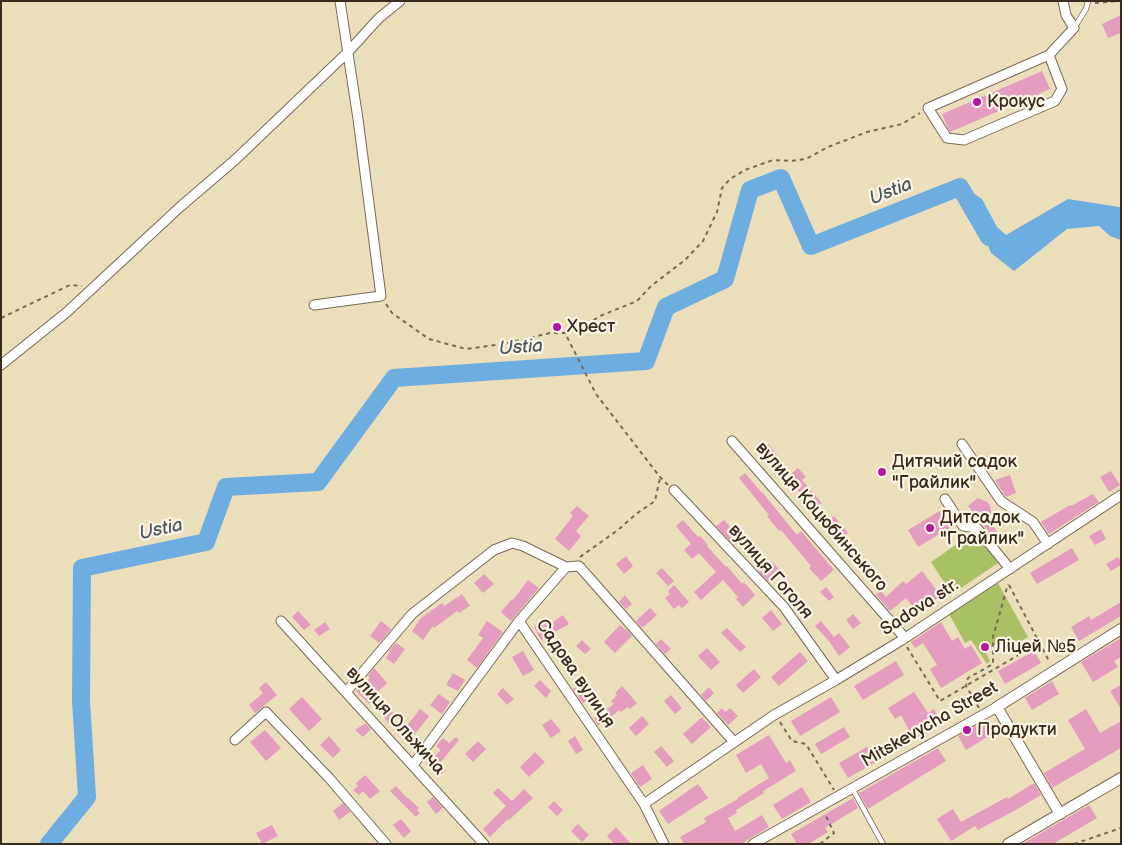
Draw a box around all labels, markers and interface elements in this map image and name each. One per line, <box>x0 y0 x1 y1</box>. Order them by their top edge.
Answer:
place label: Крокус <box>987 91 1045 113</box>
marker: Крокус <box>971 96 983 108</box>
water label: Ustia <box>866 173 916 211</box>
place label: Хрест <box>567 316 615 338</box>
marker: Хрест <box>551 321 563 333</box>
water label: Ustia <box>498 335 544 361</box>
street label: вулиця Коцюбинського <box>750 438 892 596</box>
place label: Дитячий садок "Грайлик" <box>892 451 1017 494</box>
marker: Дитячий садок "Грайлик" <box>876 466 888 478</box>
place label: Дитсадок "Грайлик" <box>940 507 1024 550</box>
water label: Ustia <box>137 514 185 546</box>
street label: вулиця Гоголя <box>723 520 817 624</box>
marker: Дитсадок "Грайлик" <box>924 522 936 534</box>
street label: Sadova str. <box>877 575 963 641</box>
street label: Садова вулиця <box>531 615 619 733</box>
place label: Ліцей №5 <box>995 636 1076 658</box>
marker: Ліцей №5 <box>979 641 991 653</box>
street label: вулиця Ольжича <box>341 662 449 780</box>
street label: Mitskevycha Street <box>858 677 1002 773</box>
place label: Продукти <box>977 719 1057 741</box>
marker: Продукти <box>961 724 973 736</box>

